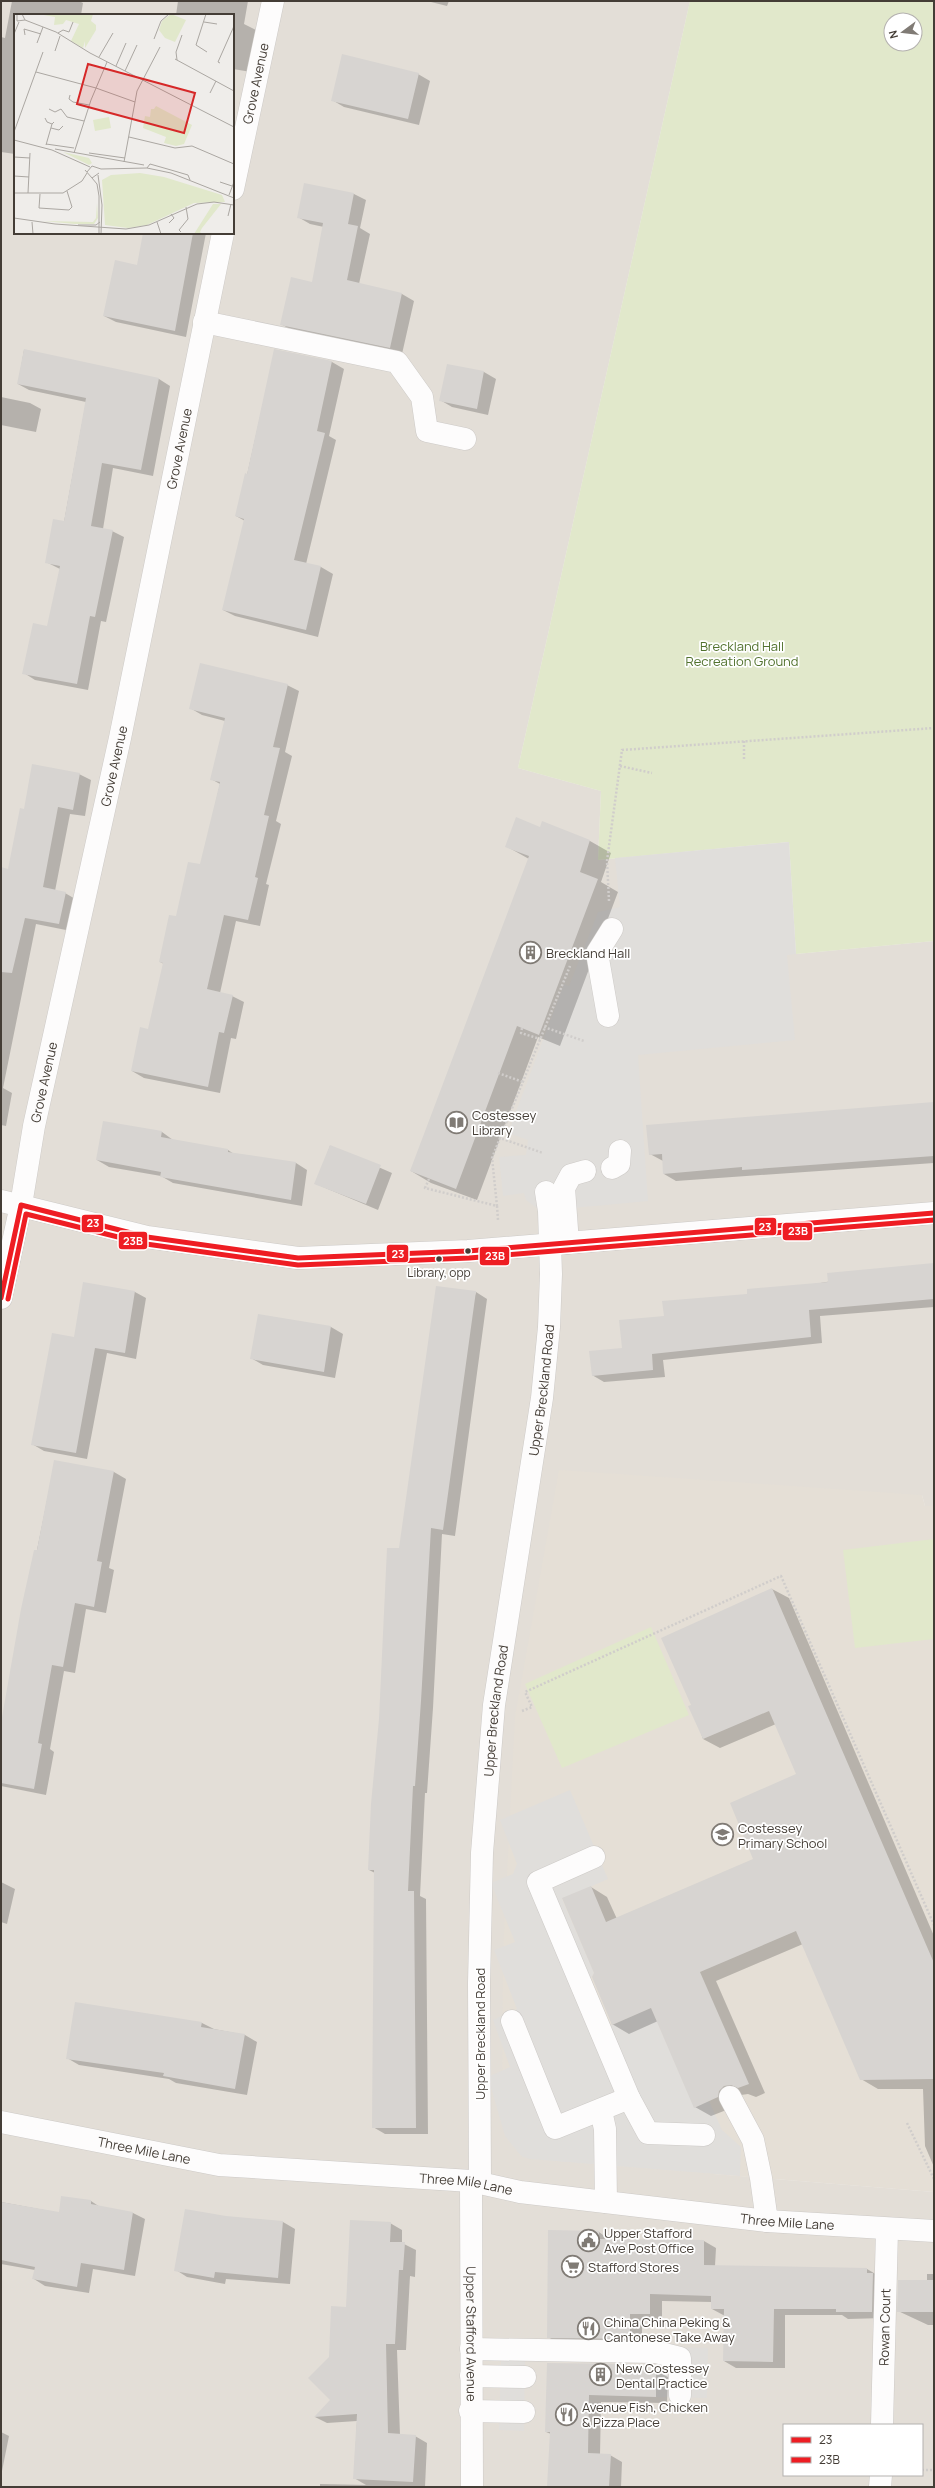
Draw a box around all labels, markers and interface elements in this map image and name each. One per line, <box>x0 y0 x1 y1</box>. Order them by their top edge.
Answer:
north arrow <box>883 12 923 52</box>
inset map <box>14 14 234 234</box>
text: N <box>885 29 901 40</box>
street label: Grove Avenue <box>238 41 273 125</box>
street label: Grove Avenue <box>162 406 196 491</box>
park label: Breckland Hall Recreation Ground <box>685 637 799 670</box>
street label: Grove Avenue <box>96 724 131 808</box>
building icon: Breckland Hall <box>518 940 544 966</box>
place label: Breckland Hall <box>546 944 630 962</box>
street label: Grove Avenue <box>26 1040 61 1124</box>
place label: Costessey Library <box>472 1106 536 1139</box>
library icon: Costessey Library <box>443 1109 469 1135</box>
line badge: 23 <box>81 1214 104 1233</box>
text: 23 <box>87 1215 99 1230</box>
line badge: 23 <box>754 1217 777 1236</box>
text: 23 <box>759 1219 771 1234</box>
line badge: 23B <box>782 1222 813 1241</box>
text: 23B <box>788 1223 808 1238</box>
line badge: 23B <box>118 1231 148 1250</box>
text: 23B <box>123 1233 143 1248</box>
line badge: 23 <box>386 1244 409 1263</box>
text: 23 <box>392 1246 404 1261</box>
unlabelled marker <box>463 1246 473 1256</box>
line badge: 23B <box>479 1246 510 1266</box>
text: 23B <box>485 1248 505 1263</box>
marker: Library, opp <box>434 1254 444 1264</box>
place label: Library, opp <box>407 1264 471 1281</box>
street label: Upper Breckland Road <box>524 1324 558 1457</box>
street label: Upper Breckland Road <box>479 1644 512 1777</box>
place label: Costessey Primary School <box>738 1819 827 1852</box>
school or university icon: Costessey Primary School <box>709 1822 735 1848</box>
street label: Upper Breckland Road <box>471 1968 489 2100</box>
street label: Three Mile Lane <box>96 2132 193 2168</box>
street label: Three Mile Lane <box>419 2169 515 2199</box>
street label: Three Mile Lane <box>739 2209 835 2234</box>
place label: Upper Stafford Ave Post Office <box>604 2224 695 2257</box>
public building icon: Upper Stafford Ave Post Office <box>576 2227 602 2253</box>
supermarket icon: Stafford Stores <box>560 2254 586 2280</box>
place label: Stafford Stores <box>588 2258 679 2276</box>
street label: Upper Stafford Avenue <box>462 2266 481 2402</box>
street label: Rowan Court <box>875 2288 895 2366</box>
place label: China China Peking & Cantonese Take Away <box>604 2313 735 2346</box>
restaurant icon: China China Peking & Cantonese Take Away <box>576 2316 602 2342</box>
place label: New Costessey Dental Practice <box>616 2359 709 2392</box>
building icon: New Costessey Dental Practice <box>588 2362 614 2388</box>
place label: Avenue Fish, Chicken & Pizza Place <box>582 2398 708 2431</box>
restaurant icon: Avenue Fish, Chicken & Pizza Place <box>554 2401 580 2427</box>
legend <box>783 2424 923 2476</box>
text: 23 <box>819 2431 832 2448</box>
text: 23B <box>819 2451 840 2468</box>

